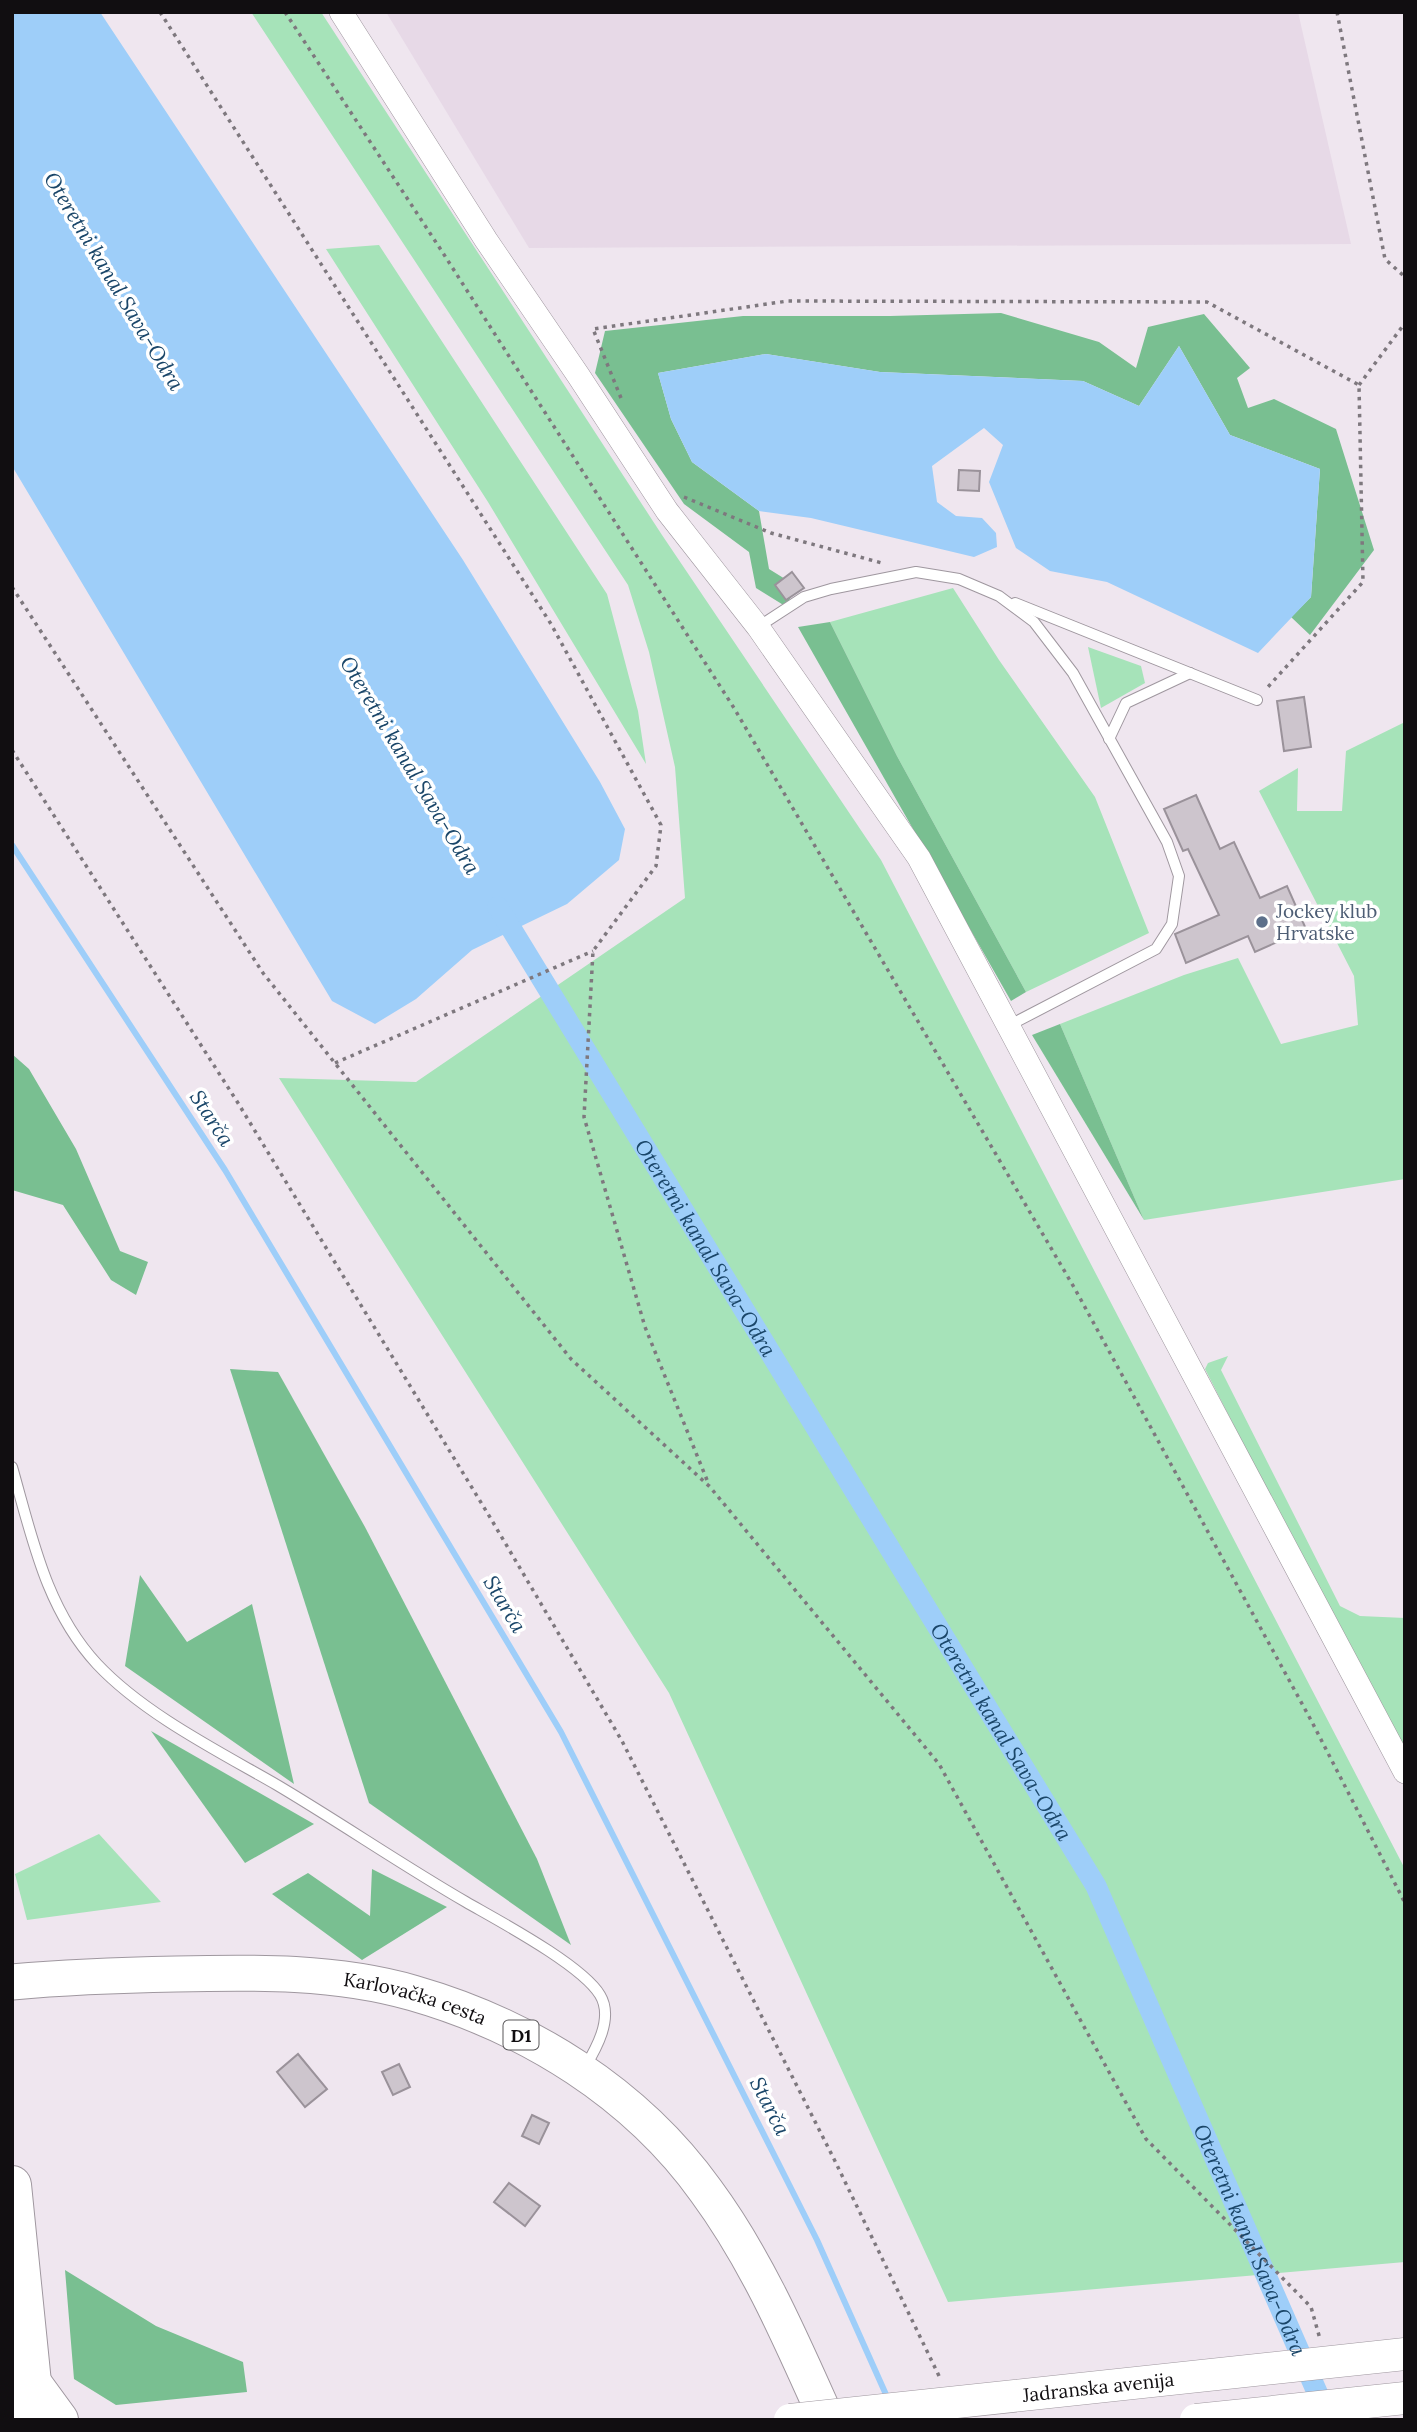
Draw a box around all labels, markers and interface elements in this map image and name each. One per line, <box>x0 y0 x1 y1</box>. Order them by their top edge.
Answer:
water label: Oteretni kanal Sava-Odra <box>38 167 190 395</box>
water label: Oteretni kanal Sava-Odra <box>334 651 486 879</box>
place label: Jockey klub Hrvatske <box>1275 899 1377 945</box>
marker: Jockey klub Hrvatske <box>1254 914 1270 930</box>
water label: Starča <box>184 1085 240 1152</box>
water label: Oteretni kanal Sava-Odra <box>629 1134 783 1362</box>
water label: Starča <box>478 1571 533 1638</box>
water label: Oteretni kanal Sava-Odra <box>925 1618 1078 1846</box>
street label: Karlovačka cesta <box>342 1967 490 2030</box>
road number: D1 <box>504 2021 538 2050</box>
water label: Starča <box>744 2072 796 2140</box>
water label: Oteretni kanal Sava-Odra <box>1188 2120 1313 2360</box>
street label: Jadranska avenija <box>1020 2367 1175 2407</box>

